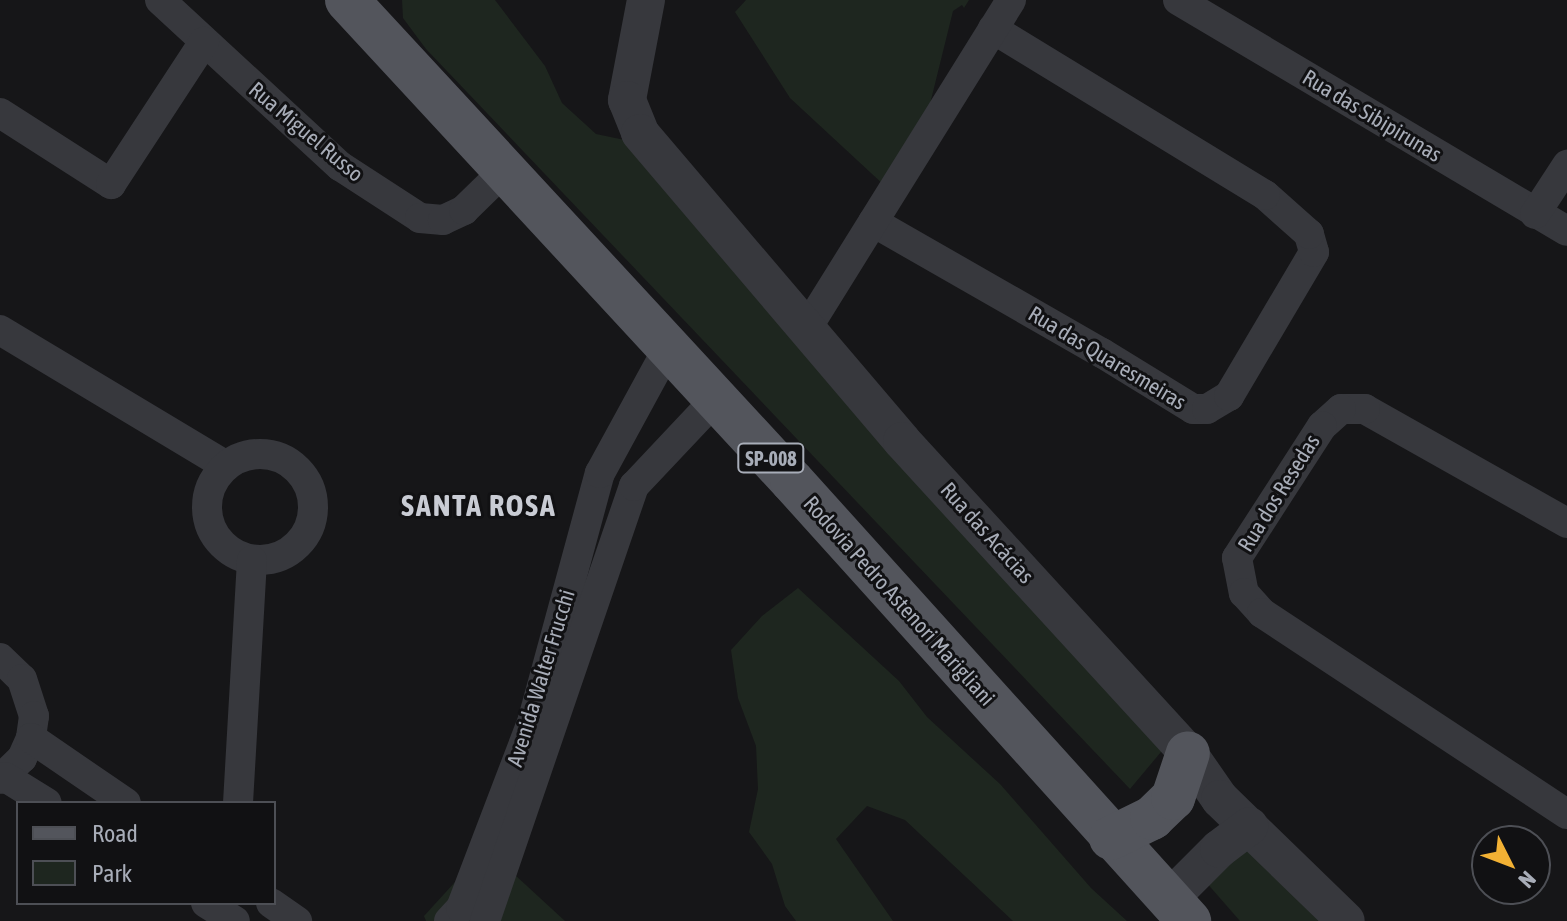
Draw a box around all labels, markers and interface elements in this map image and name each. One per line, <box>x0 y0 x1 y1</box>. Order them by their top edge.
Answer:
street label: Rua das Sibipirunas <box>1298 64 1446 168</box>
street label: Rua Miguel Russo <box>243 77 369 187</box>
street label: Rua das Quaresmeiras <box>1023 301 1191 415</box>
street label: Rua dos Resedas <box>1232 429 1326 557</box>
road number: SP-008 <box>737 442 805 474</box>
street label: Rua das Acácias <box>935 477 1039 589</box>
district label: SANTA ROSA <box>401 487 557 523</box>
street label: Rodovia Pedro Astenori Marigliani <box>798 491 1000 711</box>
street label: Avenida Walter Frucchi <box>502 586 580 770</box>
legend <box>16 801 276 905</box>
text: Road <box>92 820 138 847</box>
north arrow <box>1471 825 1551 905</box>
text: Park <box>92 860 132 887</box>
text: N <box>1513 866 1541 893</box>

